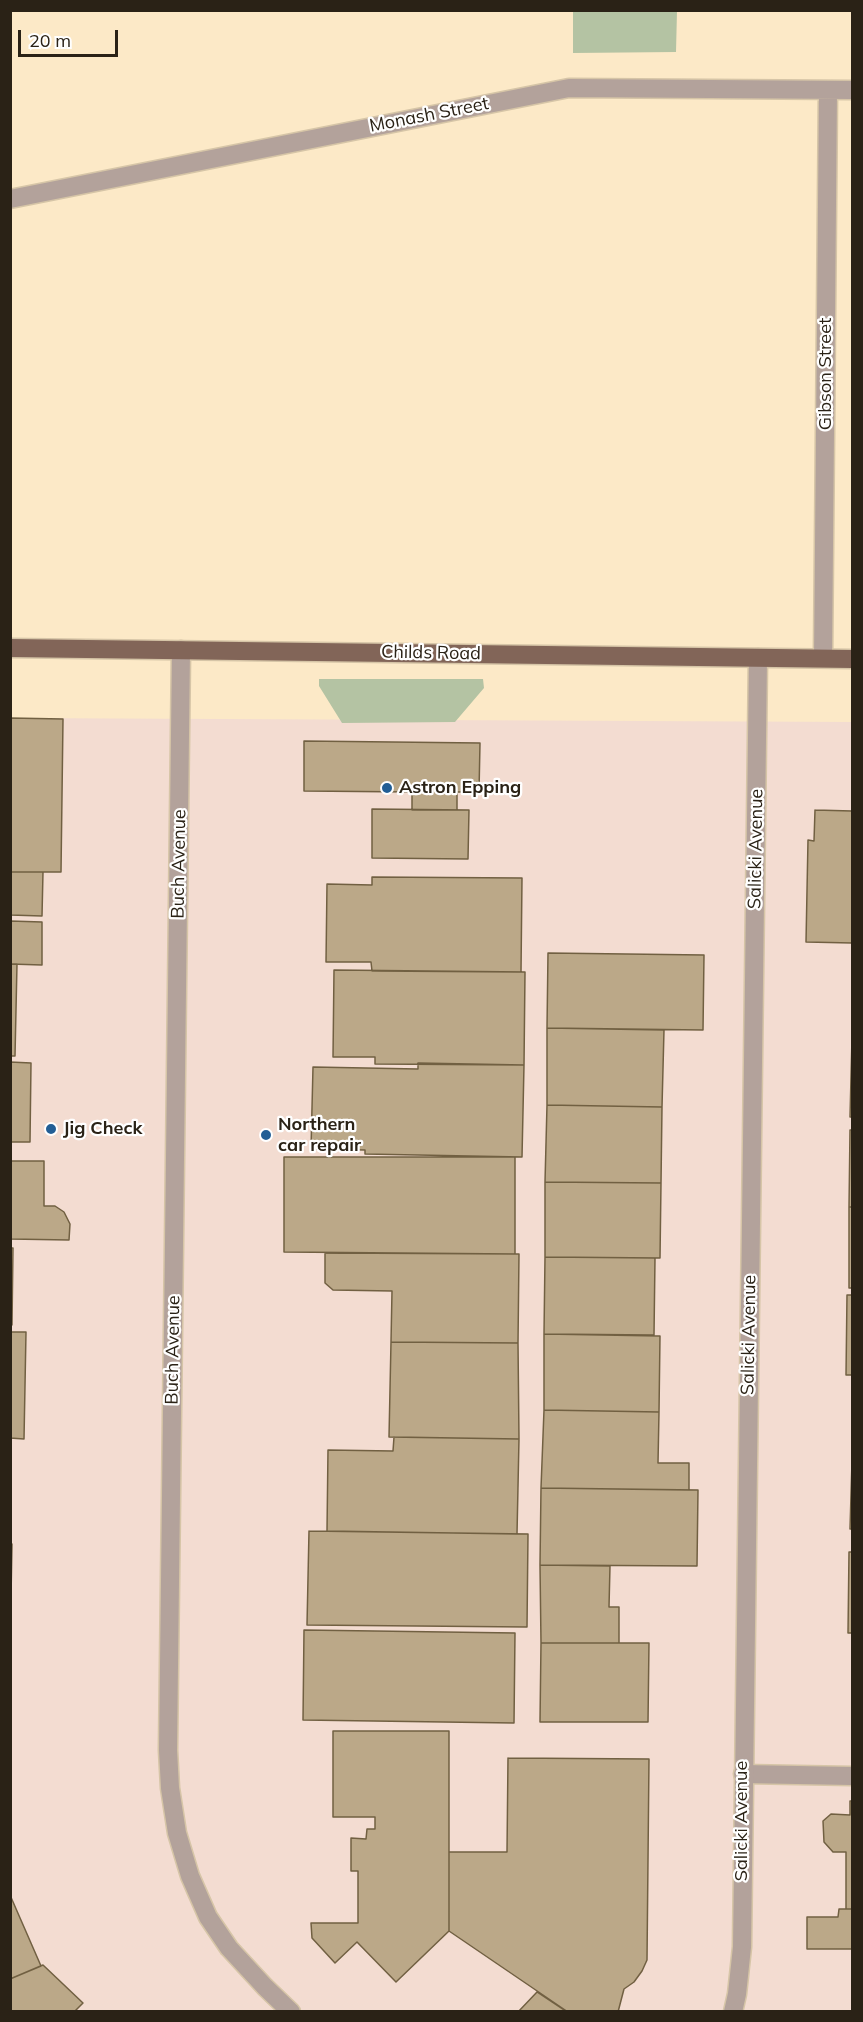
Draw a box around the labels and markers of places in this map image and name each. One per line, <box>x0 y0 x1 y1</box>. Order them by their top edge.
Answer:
place label: Astron Epping <box>399 777 521 799</box>
marker: Astron Epping <box>380 781 394 795</box>
place label: Northern car repair <box>278 1114 361 1156</box>
place label: Jig Check <box>63 1118 142 1140</box>
marker: Jig Check <box>44 1122 58 1136</box>
marker: Northern car repair <box>259 1128 273 1142</box>

